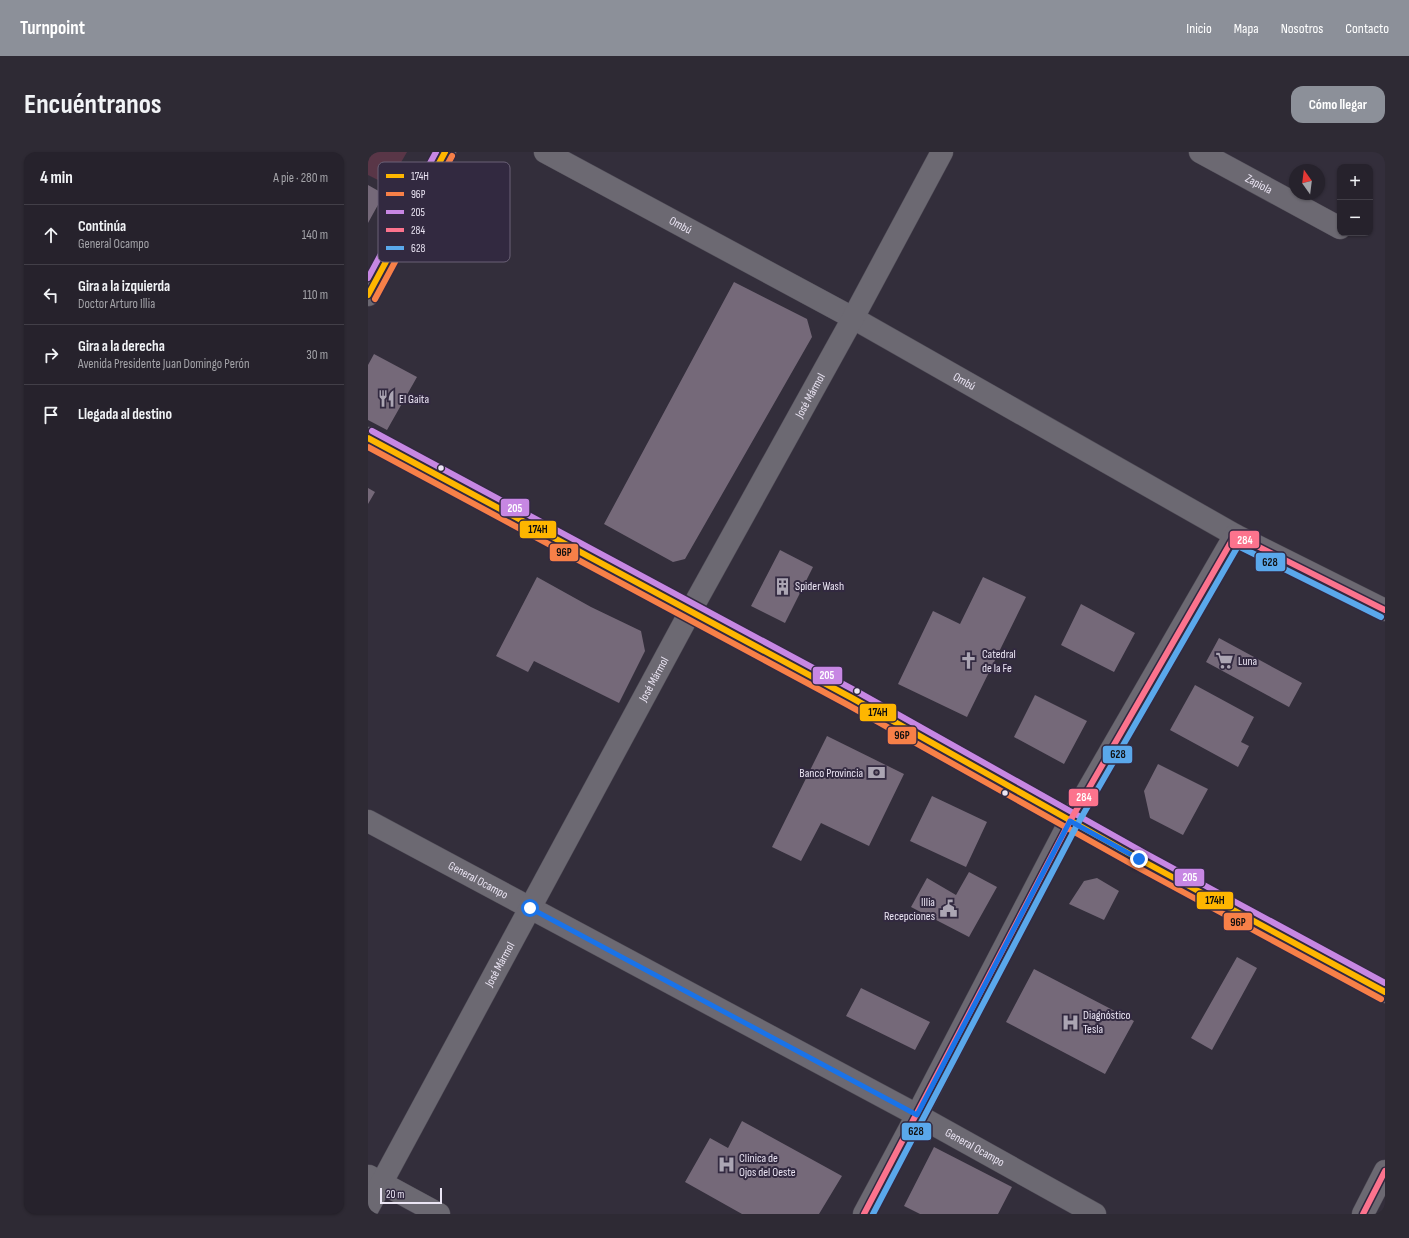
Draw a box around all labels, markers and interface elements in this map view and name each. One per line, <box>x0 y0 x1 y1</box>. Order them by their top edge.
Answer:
text: Turnpoint <box>20 17 85 40</box>
text: Inicio <box>1186 20 1212 37</box>
text: Mapa <box>1234 20 1259 37</box>
text: Nosotros <box>1281 20 1323 37</box>
text: Contacto <box>1345 20 1389 37</box>
button: Cómo llegar <box>1291 86 1385 123</box>
text: Encuéntranos <box>24 88 162 121</box>
legend <box>378 162 510 262</box>
north arrow <box>1289 164 1325 200</box>
map controls <box>1337 164 1373 236</box>
button: + <box>1337 164 1373 200</box>
text: 4 min <box>40 168 73 188</box>
text: A pie · 280 m <box>273 170 328 186</box>
text: 174H <box>411 170 429 183</box>
street label: Zapiola <box>1243 171 1275 198</box>
text: 96P <box>411 188 426 201</box>
button: − <box>1337 200 1373 236</box>
text: 205 <box>411 206 425 219</box>
street label: Ombú <box>667 213 695 237</box>
text: Continúa <box>78 217 126 236</box>
icon: ahead <box>40 224 62 246</box>
text: 284 <box>411 224 426 237</box>
text: 140 m <box>302 227 328 243</box>
text: General Ocampo <box>78 236 149 252</box>
text: 628 <box>411 242 425 255</box>
text: Gira a la izquierda <box>78 277 170 296</box>
icon: left <box>40 284 62 306</box>
text: 110 m <box>303 287 328 303</box>
text: Doctor Arturo Illia <box>78 296 155 312</box>
text: Gira a la derecha <box>78 337 165 356</box>
icon: right <box>40 344 62 366</box>
text: 30 m <box>306 347 328 363</box>
text: Avenida Presidente Juan Domingo Perón <box>78 356 249 372</box>
street label: Ombú <box>950 369 978 394</box>
street label: José Mármol <box>791 371 828 421</box>
restaurant icon: El Gaita <box>376 389 396 409</box>
place label: El Gaita <box>399 392 429 407</box>
icon: arrive <box>40 404 62 426</box>
text: Llegada al destino <box>78 405 172 424</box>
unlabelled marker <box>436 463 446 473</box>
line badge: 205 <box>500 498 530 517</box>
text: 205 <box>508 502 523 515</box>
line badge: 174H <box>519 520 557 539</box>
text: 174H <box>528 523 548 536</box>
line badge: 284 <box>1229 530 1260 549</box>
text: 284 <box>1237 534 1253 547</box>
line badge: 96P <box>549 543 579 562</box>
text: 96P <box>556 546 572 559</box>
line badge: 628 <box>1255 552 1286 572</box>
text: 628 <box>1262 556 1278 569</box>
building icon: Spider Wash <box>772 576 792 596</box>
place label: Spider Wash <box>795 579 844 594</box>
place label: Catedral de la Fe <box>982 647 1016 676</box>
church icon: Catedral de la Fe <box>959 651 979 671</box>
supermarket icon: Luna <box>1215 651 1235 671</box>
street label: José Mármol <box>635 654 672 705</box>
place label: Luna <box>1238 654 1258 669</box>
line badge: 205 <box>812 666 843 685</box>
text: 205 <box>820 669 835 682</box>
unlabelled marker <box>852 686 862 696</box>
line badge: 174H <box>859 703 897 722</box>
text: 174H <box>868 706 888 719</box>
line badge: 96P <box>887 726 917 745</box>
text: 96P <box>894 729 910 742</box>
line badge: 628 <box>1102 745 1133 764</box>
text: 628 <box>1110 748 1126 761</box>
bank icon: Banco Provincia <box>866 763 886 783</box>
place label: Banco Provincia <box>799 766 863 781</box>
unlabelled marker <box>1000 788 1010 798</box>
line badge: 284 <box>1068 788 1099 807</box>
text: 284 <box>1076 791 1092 804</box>
route end <box>1130 850 1148 868</box>
street label: General Ocampo <box>446 858 511 902</box>
line badge: 205 <box>1174 868 1205 887</box>
text: 205 <box>1183 871 1198 884</box>
line badge: 174H <box>1196 891 1234 910</box>
text: 174H <box>1205 894 1225 907</box>
place label: Illia Recepciones <box>884 895 935 924</box>
route start <box>521 899 539 917</box>
public building icon: Illia Recepciones <box>938 899 958 919</box>
line badge: 96P <box>1223 912 1253 931</box>
text: 96P <box>1230 916 1246 929</box>
street label: José Mármol <box>481 939 518 990</box>
place label: Diagnóstico Tesla <box>1083 1008 1131 1037</box>
hospital icon: Diagnóstico Tesla <box>1060 1012 1080 1032</box>
line badge: 628 <box>901 1122 932 1141</box>
text: 628 <box>908 1125 924 1138</box>
street label: General Ocampo <box>943 1125 1007 1170</box>
place label: Clinica de Ojos del Oeste <box>739 1151 796 1180</box>
hospital icon: Clinica de Ojos del Oeste <box>716 1155 736 1175</box>
scale bar <box>380 1186 442 1205</box>
text: 20 m <box>386 1188 404 1201</box>

